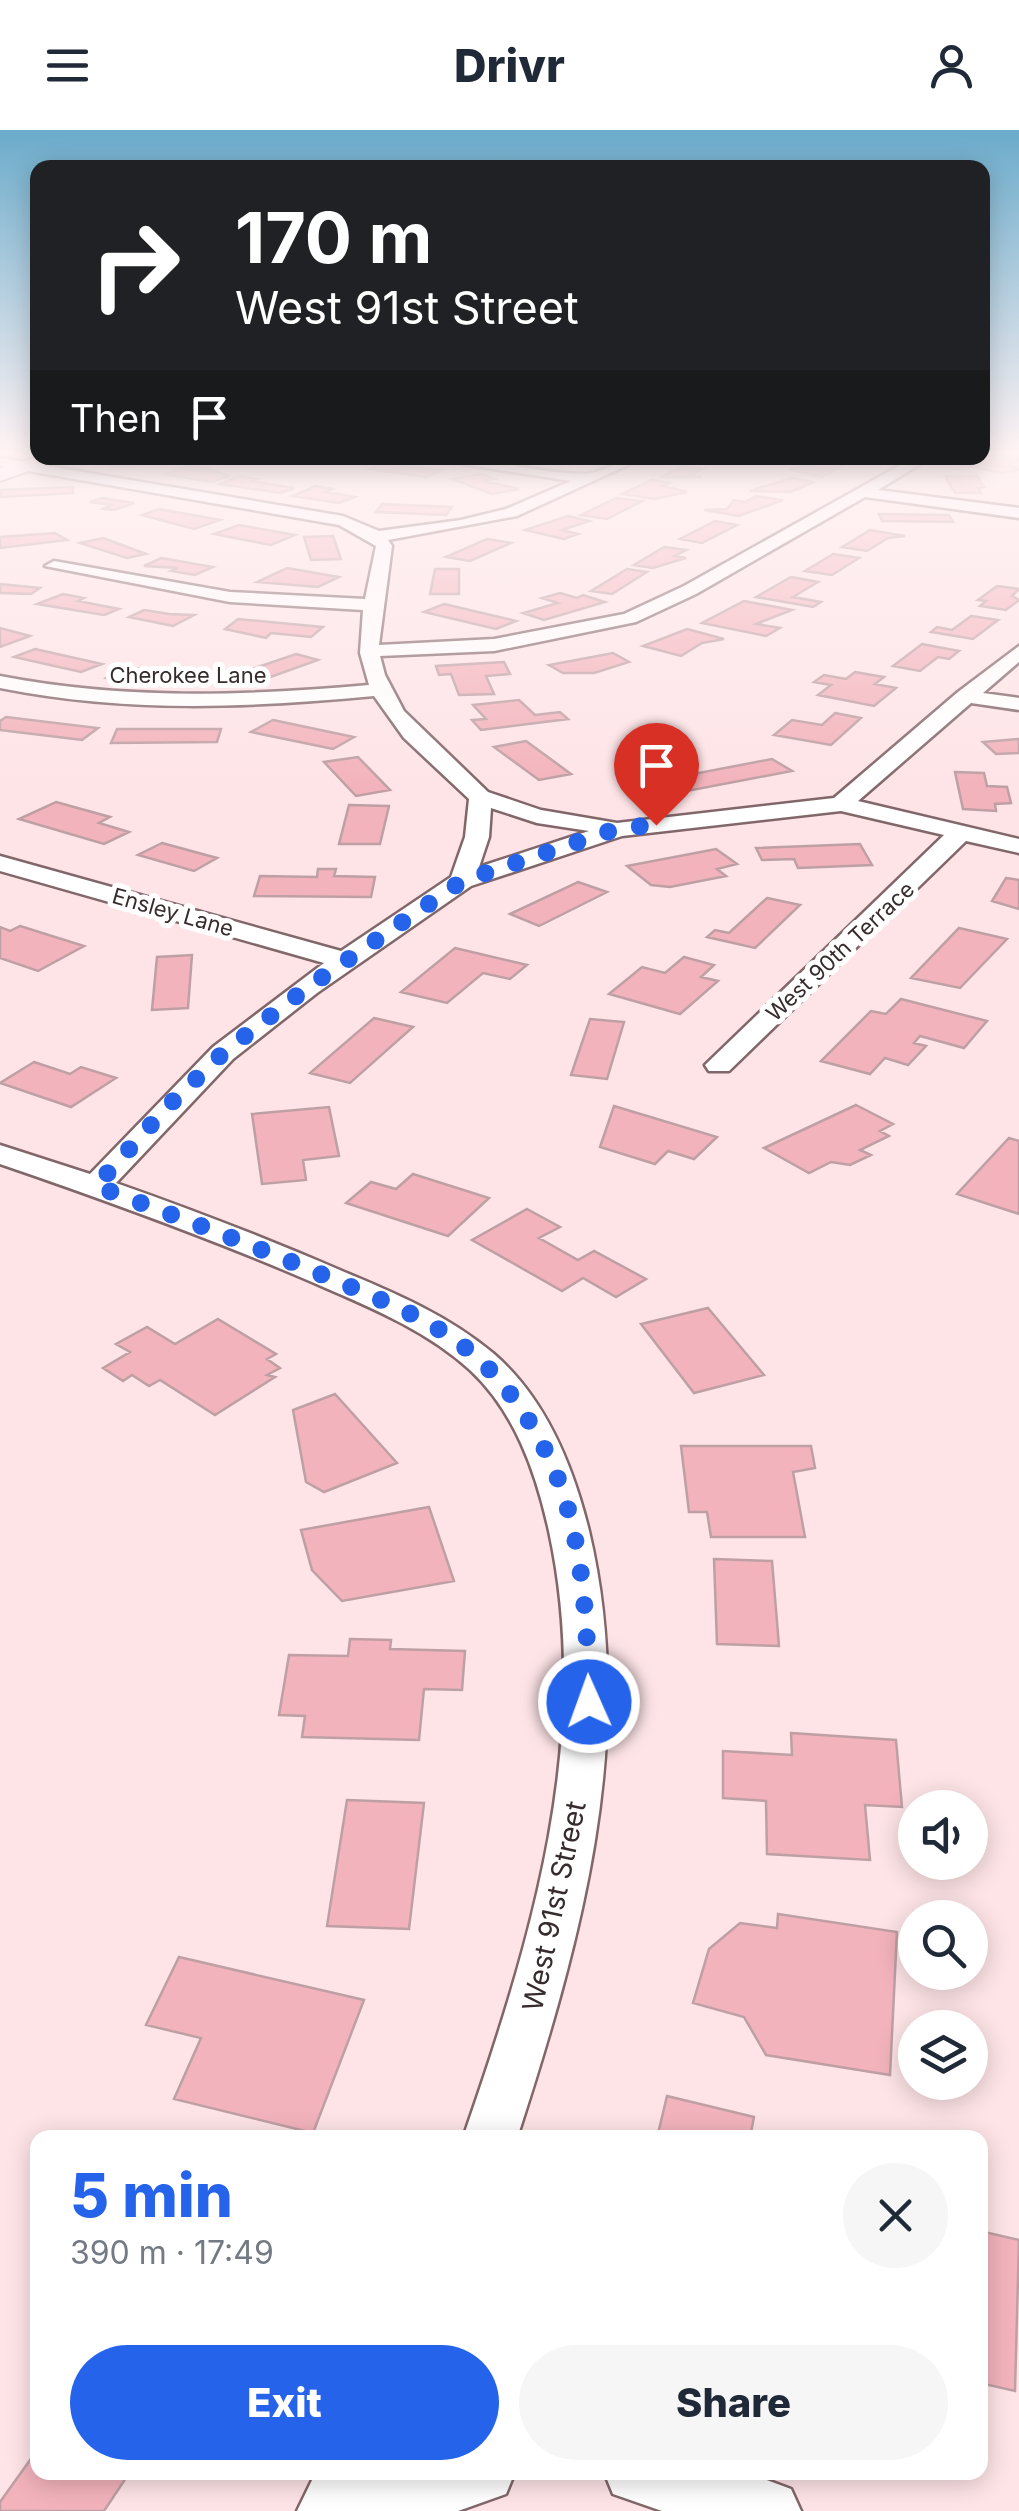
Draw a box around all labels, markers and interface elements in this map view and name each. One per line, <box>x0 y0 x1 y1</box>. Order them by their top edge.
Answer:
icon: menu <box>40 38 95 93</box>
text: Drivr <box>454 38 565 93</box>
icon: person <box>924 38 979 93</box>
text: 170 m <box>235 195 432 280</box>
icon: right <box>70 200 200 330</box>
text: West 91st Street <box>235 280 579 335</box>
icon: arrive <box>182 390 237 445</box>
text: Then <box>70 395 162 441</box>
street label: Cherokee Lane <box>109 662 267 688</box>
pin <box>614 723 699 826</box>
icon: arrive <box>629 738 684 793</box>
street label: West 90th Terrace <box>761 876 919 1026</box>
street label: Ensley Lane <box>109 882 237 942</box>
position arrow <box>537 1650 641 1754</box>
map controls <box>898 1790 988 2100</box>
button: sound <box>898 1790 988 1880</box>
street label: West 91st Street <box>515 1798 593 2014</box>
button: search <box>898 1900 988 1990</box>
button: layers <box>898 2010 988 2100</box>
text: 5 min <box>70 2159 233 2231</box>
button: close <box>843 2163 948 2268</box>
text: 390 m · 17:49 <box>70 2233 274 2272</box>
button: Exit <box>70 2345 499 2460</box>
button: Share <box>519 2345 948 2460</box>

